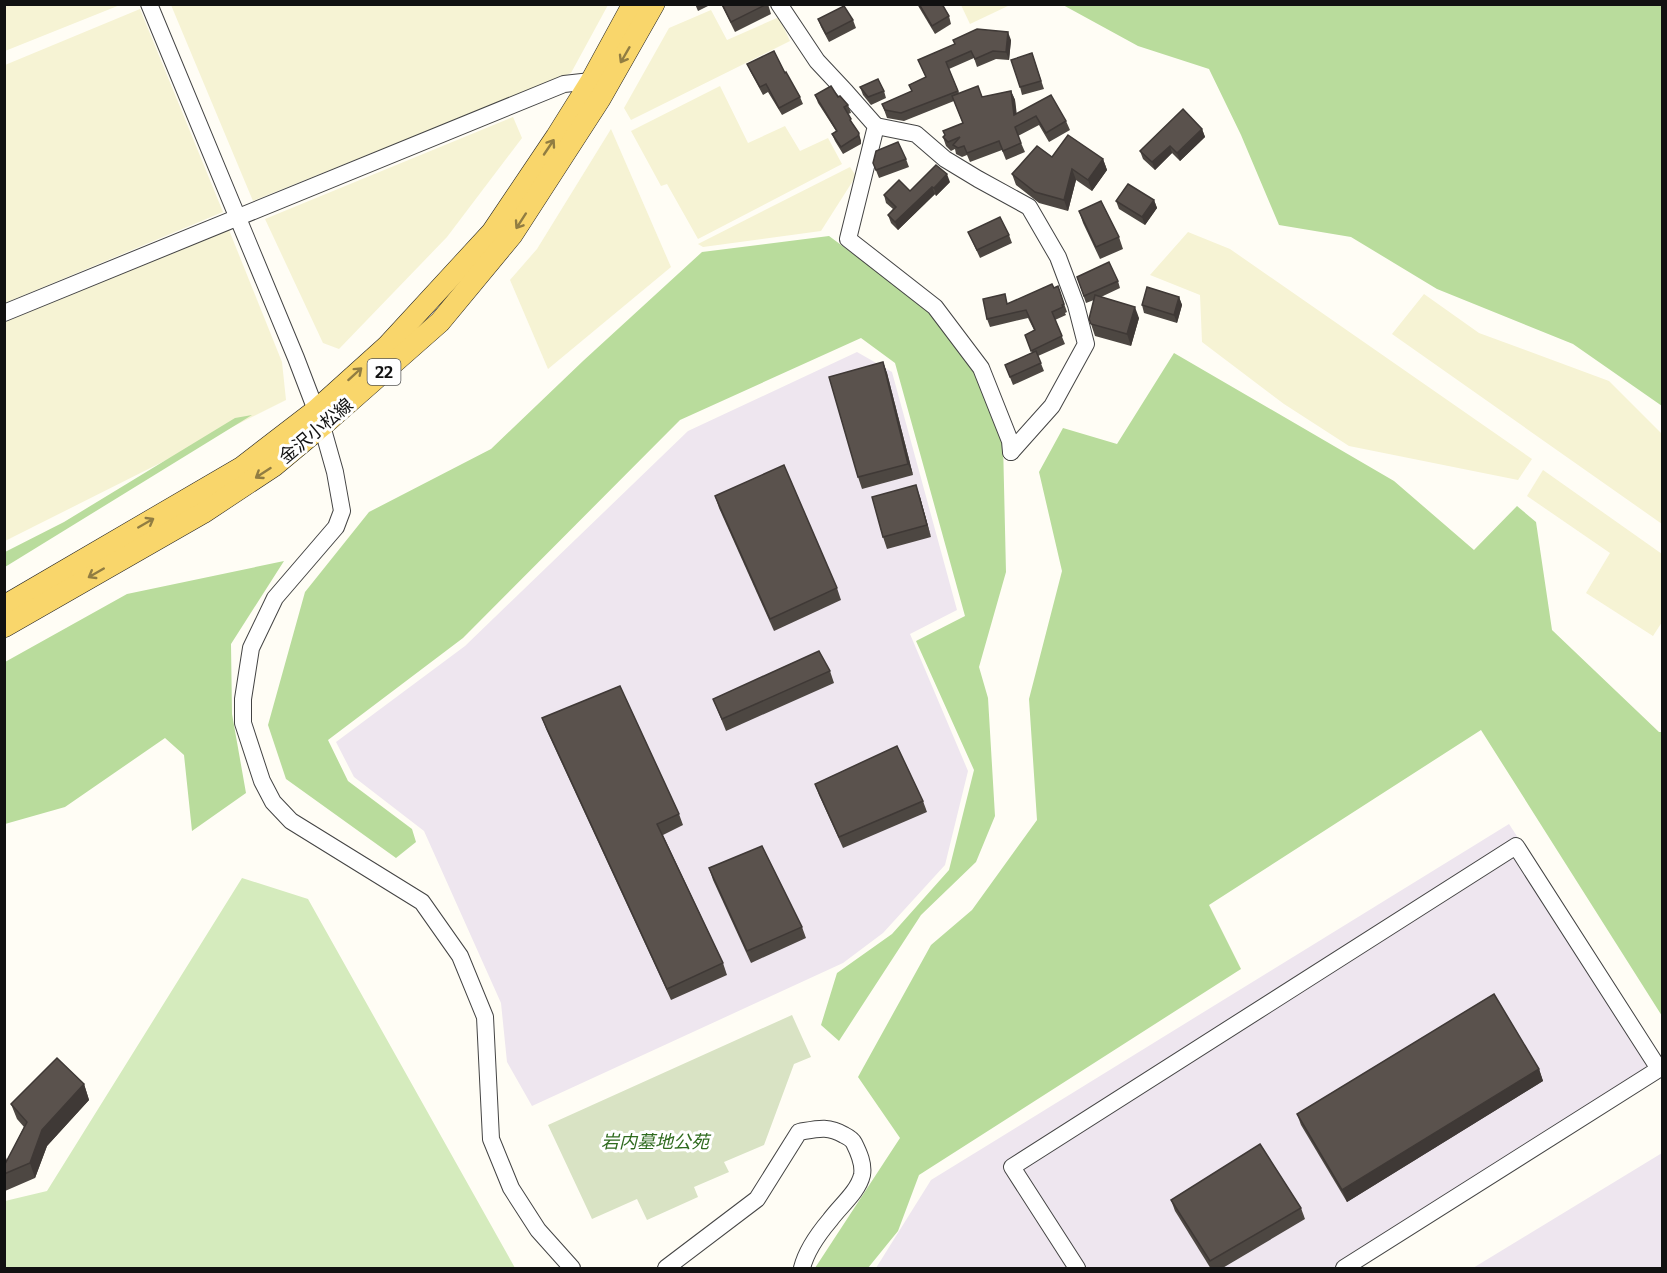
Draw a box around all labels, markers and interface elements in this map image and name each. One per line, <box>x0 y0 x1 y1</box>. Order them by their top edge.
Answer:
one-way arrow <box>619 46 630 64</box>
one-way arrow <box>543 139 555 155</box>
one-way arrow <box>515 212 528 229</box>
road number: 22 <box>368 359 400 385</box>
one-way arrow <box>348 367 363 381</box>
street label: 金沢小松線 <box>274 394 358 468</box>
one-way arrow <box>255 467 272 479</box>
one-way arrow <box>137 517 154 529</box>
one-way arrow <box>88 568 105 580</box>
park label: 岩内墓地公苑 <box>601 1131 712 1153</box>

